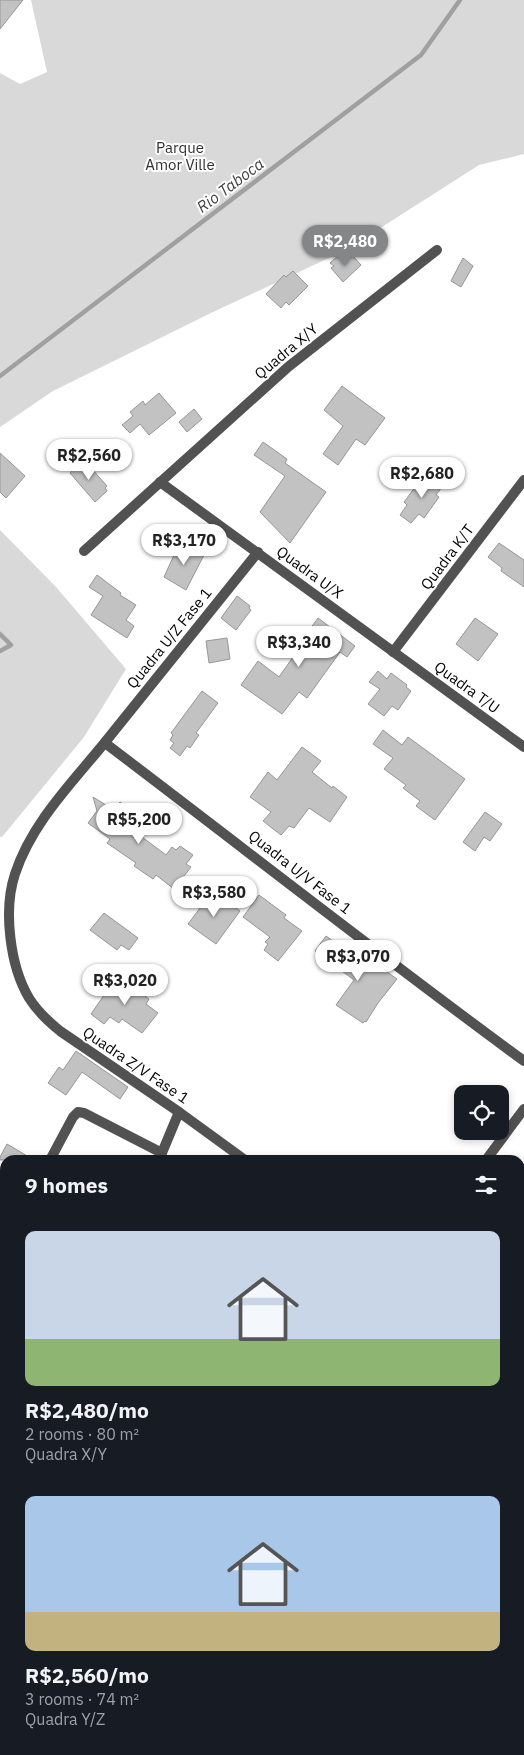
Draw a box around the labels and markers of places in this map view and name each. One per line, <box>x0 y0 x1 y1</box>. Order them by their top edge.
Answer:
pin: R$2,480 <box>299 224 391 267</box>
pin: R$2,560 <box>43 438 135 481</box>
pin: R$2,680 <box>376 456 468 499</box>
pin: R$3,170 <box>138 524 230 566</box>
pin: R$3,340 <box>253 626 345 668</box>
pin: R$5,200 <box>93 802 185 845</box>
pin: R$3,580 <box>168 876 260 918</box>
pin: R$3,070 <box>312 940 404 982</box>
pin: R$3,020 <box>79 964 171 1006</box>

